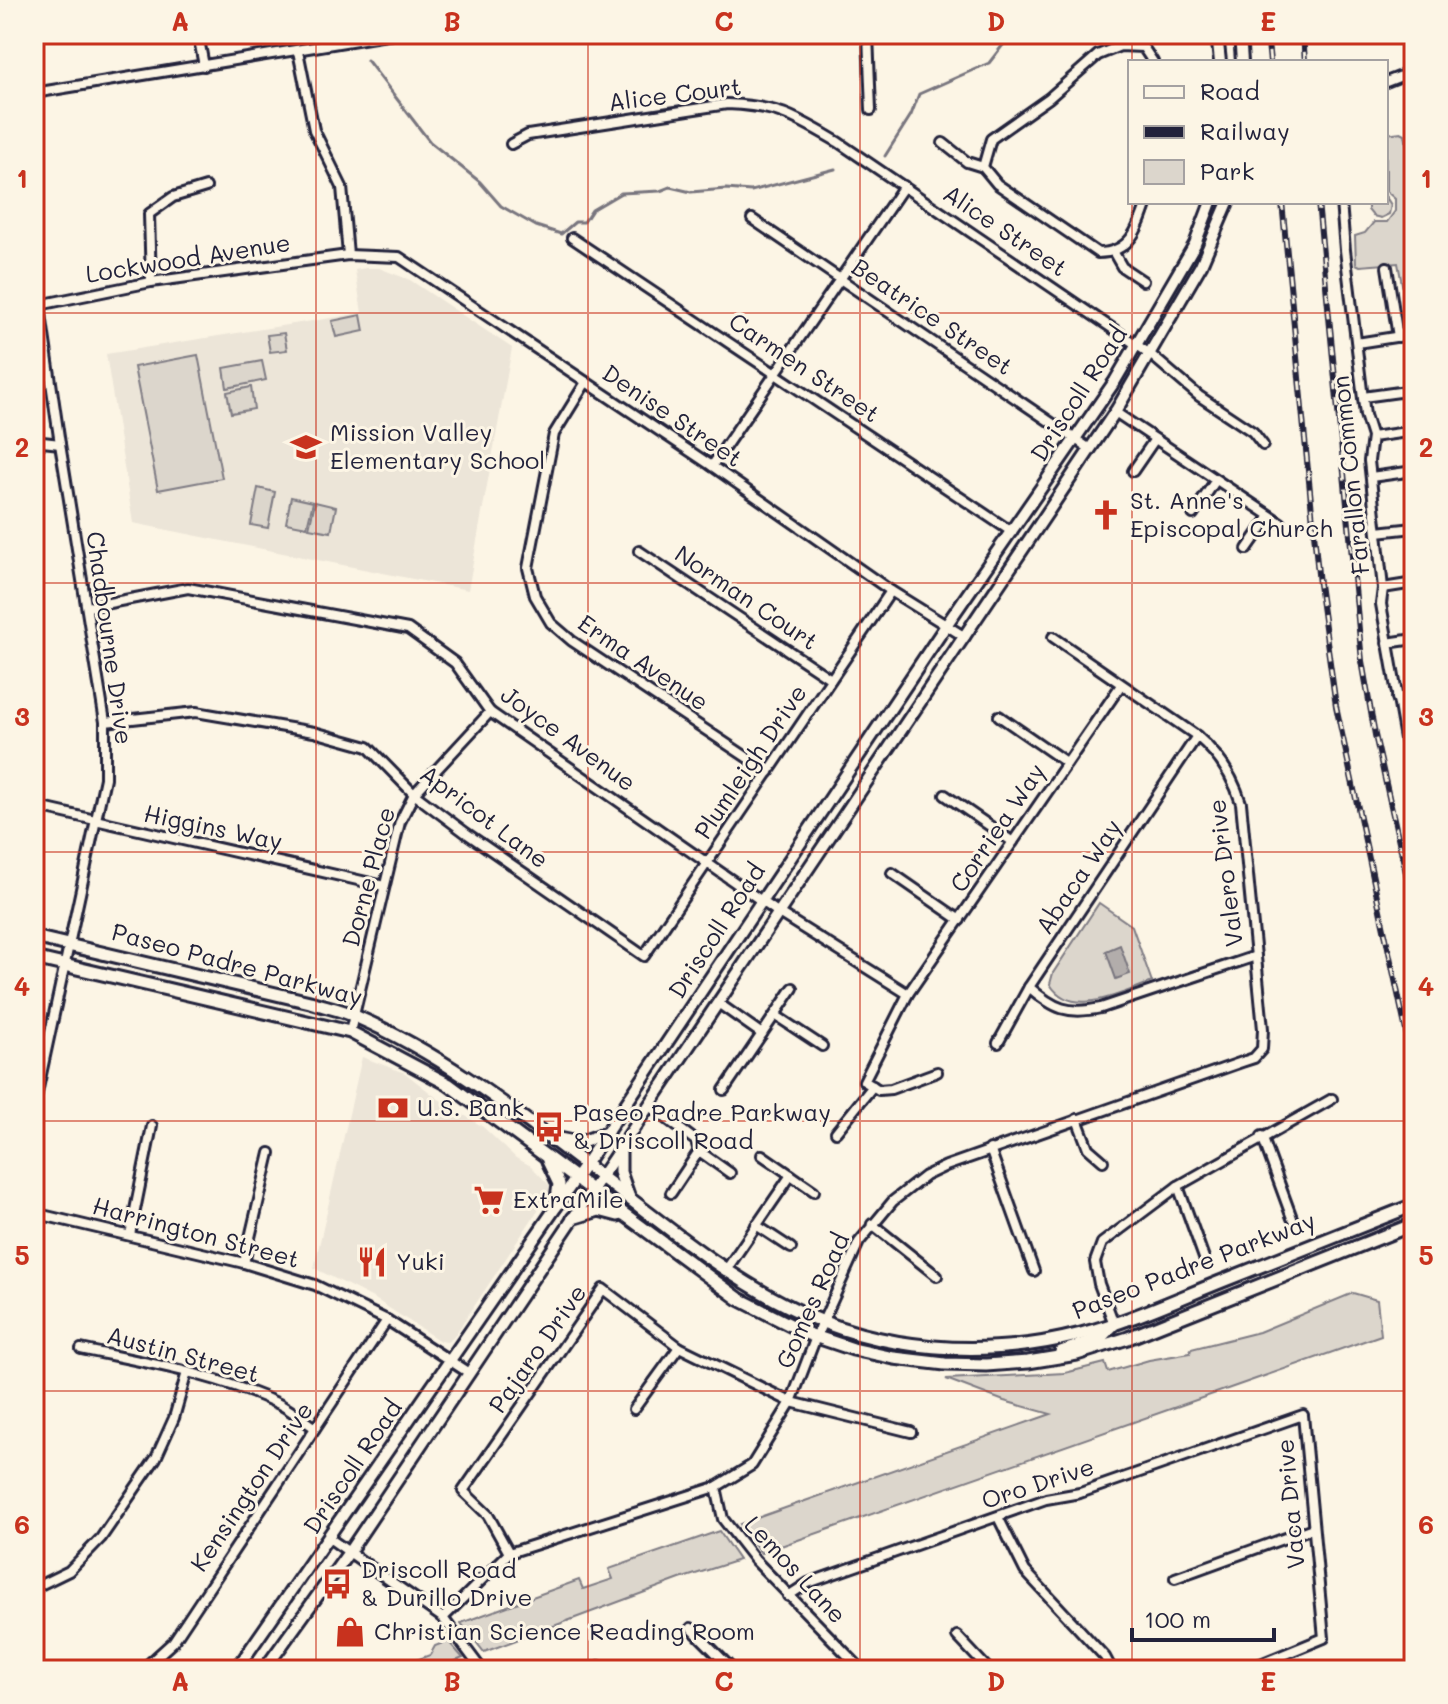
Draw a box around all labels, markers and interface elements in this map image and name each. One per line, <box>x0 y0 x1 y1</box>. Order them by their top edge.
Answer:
text: A <box>171 4 189 38</box>
text: B <box>443 4 461 38</box>
text: C <box>714 4 734 38</box>
text: D <box>987 4 1005 38</box>
text: E <box>1260 4 1276 38</box>
legend <box>1128 60 1388 204</box>
street label: Alice Court <box>607 70 743 117</box>
text: Road <box>1200 75 1260 106</box>
text: Railway <box>1200 115 1290 146</box>
text: Park <box>1200 155 1254 186</box>
text: 1 <box>16 161 28 195</box>
text: 1 <box>1420 161 1432 195</box>
street label: Alice Street <box>938 177 1074 283</box>
street label: Lockwood Avenue <box>83 226 292 289</box>
street label: Beatrice Street <box>846 250 1019 381</box>
street label: Carmen Street <box>723 305 886 429</box>
street label: Driscoll Road <box>1022 320 1133 467</box>
street label: Denise Street <box>597 356 749 473</box>
street label: Farallon Common <box>1324 374 1375 576</box>
place label: Mission Valley Elementary School <box>330 416 545 475</box>
text: 2 <box>15 430 29 464</box>
school or university icon: Mission Valley Elementary School <box>289 430 323 464</box>
text: 2 <box>1419 430 1433 464</box>
place label: St. Anne's Episcopal Church <box>1130 484 1333 543</box>
church icon: St. Anne's Episcopal Church <box>1089 498 1123 532</box>
street label: Chadbourne Drive <box>80 529 141 746</box>
street label: Norman Court <box>669 537 824 656</box>
street label: Erma Avenue <box>573 607 715 717</box>
street label: Joyce Avenue <box>495 678 643 797</box>
street label: Plumleigh Drive <box>687 678 813 844</box>
text: 3 <box>14 699 30 733</box>
text: 3 <box>1418 699 1434 733</box>
street label: Apricot Lane <box>414 757 555 874</box>
street label: Corriea Way <box>942 757 1051 898</box>
street label: Higgins Way <box>141 797 285 856</box>
street label: Valero Drive <box>1200 798 1249 949</box>
street label: Dorne Place <box>334 803 401 950</box>
street label: Abaca Way <box>1028 813 1128 940</box>
street label: Driscoll Road <box>660 857 771 1004</box>
street label: Paseo Padre Parkway <box>109 915 366 1012</box>
text: 4 <box>14 969 30 1003</box>
text: 4 <box>1418 969 1434 1003</box>
bank icon: U.S. Bank <box>376 1091 410 1125</box>
place label: U.S. Bank <box>417 1091 524 1122</box>
place label: Paseo Padre Parkway & Driscoll Road <box>573 1096 831 1155</box>
bus stop icon: Paseo Padre Parkway & Driscoll Road <box>532 1110 566 1144</box>
supermarket icon: ExtraMile <box>472 1183 506 1217</box>
place label: ExtraMile <box>513 1183 624 1214</box>
street label: Harrington Street <box>90 1189 303 1274</box>
street label: Paseo Padre Parkway <box>1067 1204 1319 1325</box>
street label: Gomes Road <box>768 1228 855 1373</box>
text: 5 <box>14 1238 30 1272</box>
text: 5 <box>1418 1238 1434 1272</box>
restaurant icon: Yuki <box>355 1245 389 1279</box>
place label: Yuki <box>396 1245 445 1276</box>
street label: Pajaro Drive <box>481 1278 592 1418</box>
street label: Austin Street <box>104 1318 263 1389</box>
street label: Driscoll Road <box>295 1393 408 1539</box>
street label: Kensington Drive <box>183 1395 319 1577</box>
street label: Vaca Drive <box>1268 1438 1311 1571</box>
street label: Oro Drive <box>977 1450 1098 1515</box>
text: 6 <box>14 1507 30 1541</box>
text: 6 <box>1418 1507 1434 1541</box>
street label: Lemos Lane <box>738 1509 854 1629</box>
place label: Driscoll Road & Durillo Drive <box>361 1553 532 1612</box>
bus stop icon: Driscoll Road & Durillo Drive <box>320 1567 354 1601</box>
scale bar <box>1132 1592 1274 1642</box>
text: 100 m <box>1144 1603 1211 1634</box>
shop icon: Christian Science Reading Room <box>333 1615 367 1649</box>
place label: Christian Science Reading Room <box>374 1615 755 1646</box>
text: A <box>171 1664 189 1698</box>
text: B <box>443 1664 461 1698</box>
text: C <box>714 1664 734 1698</box>
text: D <box>987 1664 1005 1698</box>
text: E <box>1260 1664 1276 1698</box>

